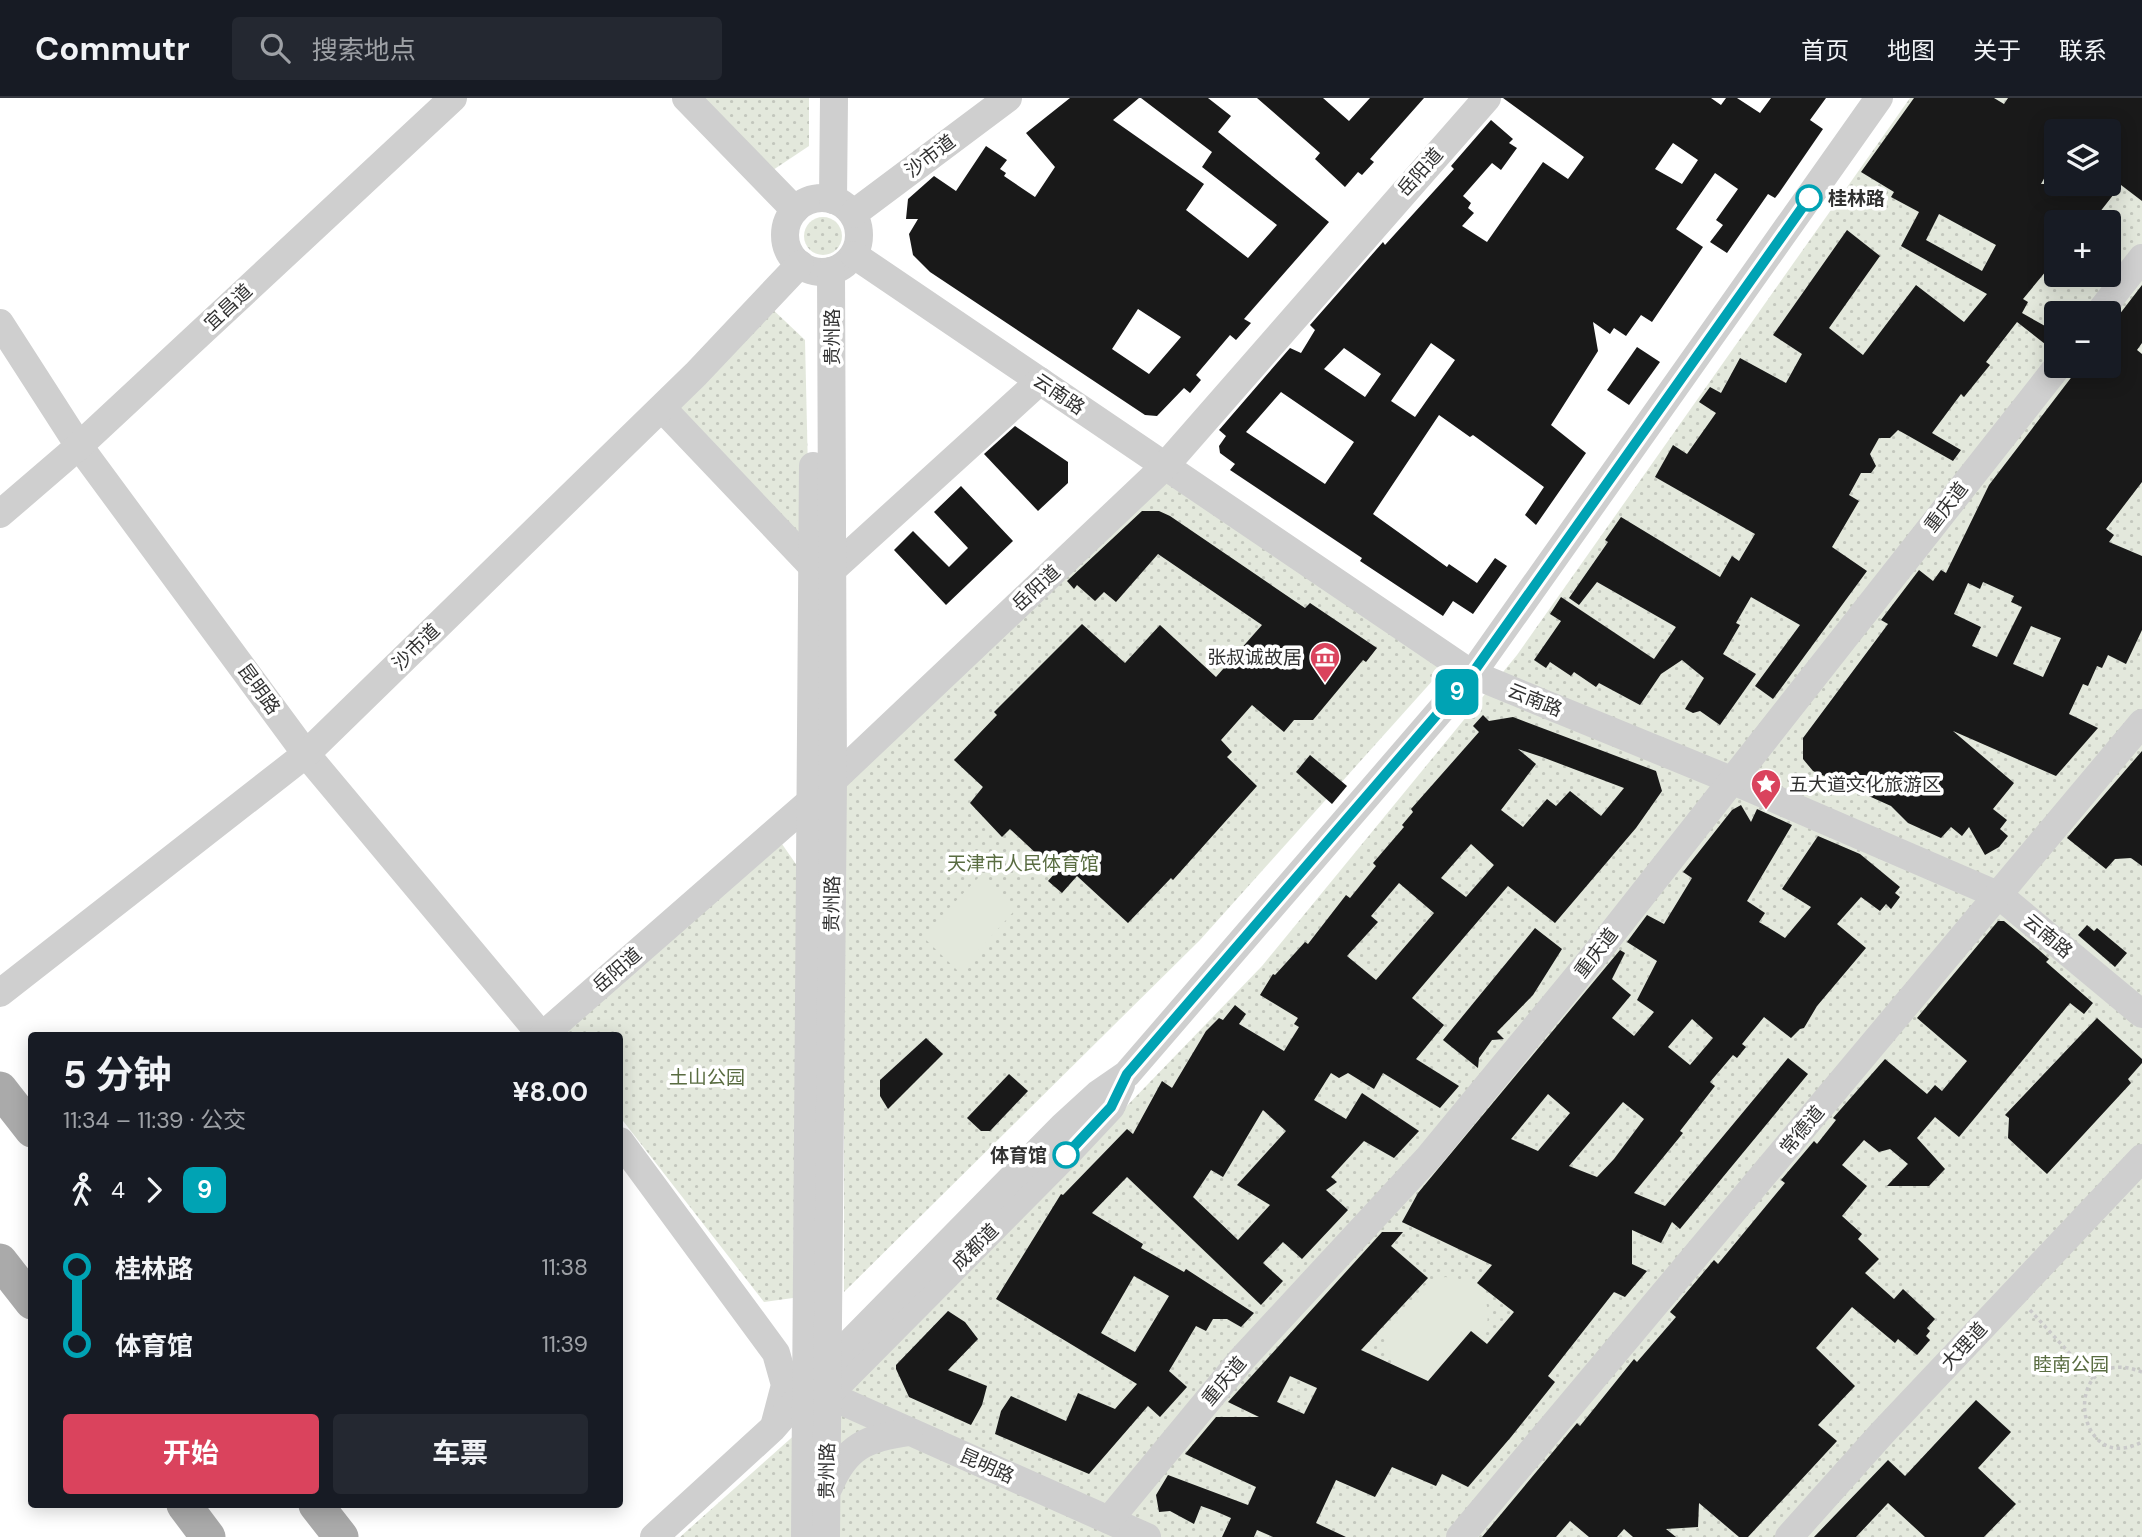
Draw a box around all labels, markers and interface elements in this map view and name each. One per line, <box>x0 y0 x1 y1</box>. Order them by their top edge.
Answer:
search box <box>232 17 722 80</box>
text: Commutr <box>35 27 190 70</box>
icon: search <box>256 29 294 67</box>
text: 搜索地点 <box>312 33 416 67</box>
text: 首页 <box>1801 35 1849 66</box>
text: 地图 <box>1887 35 1935 66</box>
text: 关于 <box>1973 35 2021 66</box>
text: 联系 <box>2059 35 2107 66</box>
map controls <box>2044 119 2121 378</box>
button: layers <box>2044 119 2121 196</box>
street label: 沙市道 <box>900 129 960 183</box>
street label: 岳阳道 <box>1392 142 1448 202</box>
marker: 桂林路 <box>1796 185 1822 211</box>
place label: 桂林路 <box>1828 186 1885 211</box>
button: + <box>2044 210 2121 287</box>
street label: 宜昌道 <box>199 278 257 336</box>
button: − <box>2044 301 2121 378</box>
street label: 贵州路 <box>820 308 845 366</box>
street label: 云南路 <box>1028 368 1090 420</box>
street label: 重庆道 <box>1919 477 1973 537</box>
street label: 岳阳道 <box>1007 559 1065 617</box>
street label: 沙市道 <box>387 618 445 676</box>
museum icon: 张叔诚故居 <box>1308 640 1342 684</box>
place label: 张叔诚故居 <box>1207 645 1302 670</box>
street label: 昆明路 <box>232 659 286 719</box>
line badge: 9 <box>1434 669 1480 715</box>
text: 9 <box>1449 676 1465 707</box>
street label: 云南路 <box>1504 678 1566 722</box>
place icon: 五大道文化旅游区 <box>1749 767 1783 811</box>
place label: 五大道文化旅游区 <box>1789 772 1941 797</box>
park label: 天津市人民体育馆 <box>947 851 1099 876</box>
street label: 贵州路 <box>819 875 845 933</box>
street label: 云南路 <box>2018 908 2078 964</box>
street label: 重庆道 <box>1569 923 1623 983</box>
street label: 岳阳道 <box>587 942 647 998</box>
text: 5 分钟 <box>63 1050 172 1100</box>
park label: 土山公园 <box>669 1065 745 1090</box>
text: ¥8.00 <box>513 1075 588 1109</box>
street label: 常德道 <box>1774 1100 1830 1160</box>
text: 11:34 – 11:39 · 公交 <box>63 1105 246 1135</box>
marker: 体育馆 <box>1053 1142 1079 1168</box>
place label: 体育馆 <box>990 1143 1047 1168</box>
icon: walk <box>63 1171 101 1209</box>
icon: forward <box>135 1171 173 1209</box>
text: 9 <box>197 1174 212 1205</box>
text: 4 <box>111 1175 125 1205</box>
street label: 成都道 <box>946 1218 1004 1276</box>
text: 桂林路 <box>115 1252 193 1286</box>
text: 11:38 <box>541 1252 588 1282</box>
street label: 大理道 <box>1935 1317 1993 1375</box>
text: 体育馆 <box>115 1329 193 1363</box>
text: 11:39 <box>542 1329 588 1359</box>
street label: 重庆道 <box>1196 1351 1252 1411</box>
park label: 睦南公园 <box>2033 1352 2109 1377</box>
button: 开始 <box>63 1414 319 1494</box>
button: 车票 <box>333 1414 588 1494</box>
street label: 贵州路 <box>814 1442 840 1500</box>
street label: 昆明路 <box>956 1443 1018 1489</box>

